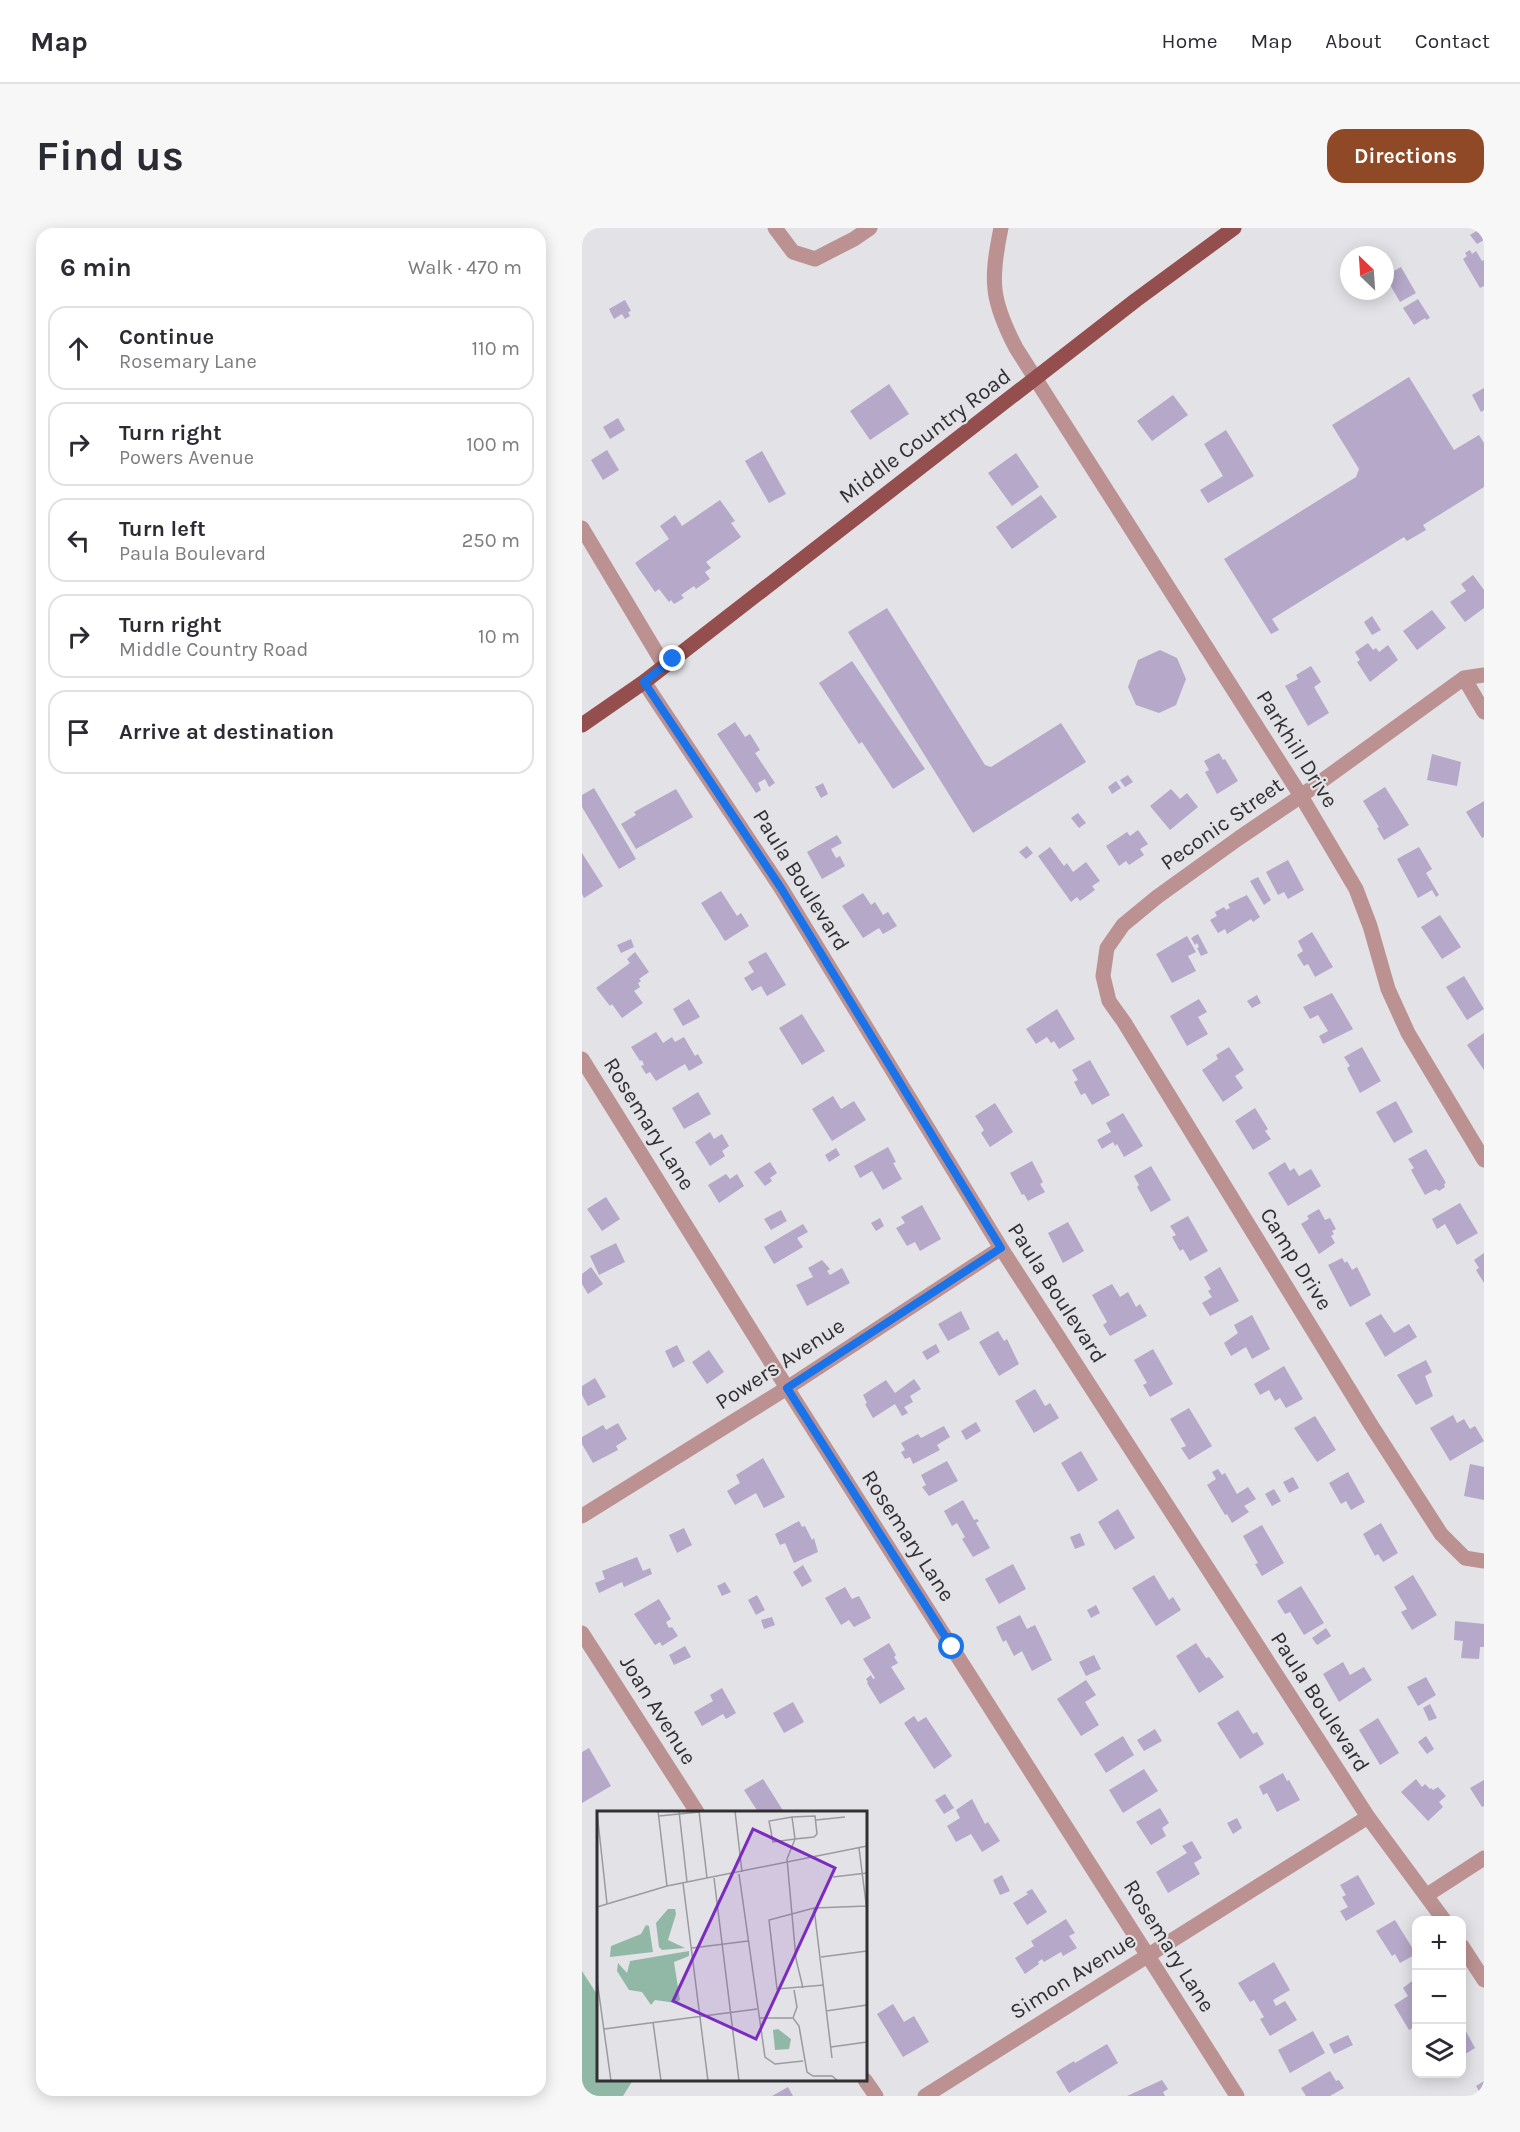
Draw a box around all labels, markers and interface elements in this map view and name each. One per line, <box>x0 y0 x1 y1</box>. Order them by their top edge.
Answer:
text: Map <box>30 25 88 58</box>
text: Home <box>1162 29 1218 53</box>
text: Map <box>1251 29 1292 53</box>
text: About <box>1325 29 1382 53</box>
text: Contact <box>1415 29 1490 53</box>
button: Directions <box>1327 129 1484 183</box>
text: Find us <box>36 131 184 181</box>
north arrow <box>1340 246 1394 300</box>
text: 6 min <box>60 252 132 283</box>
text: Walk · 470 m <box>408 256 522 279</box>
text: Continue <box>119 324 214 350</box>
icon: ahead <box>62 332 95 365</box>
text: 110 m <box>471 337 520 360</box>
text: Rosemary Lane <box>119 350 257 373</box>
street label: Middle Country Road <box>834 363 1016 509</box>
text: Turn right <box>119 420 222 446</box>
icon: right <box>62 428 95 461</box>
text: 100 m <box>466 433 520 456</box>
text: Powers Avenue <box>119 446 254 469</box>
text: Turn left <box>119 516 206 542</box>
icon: left <box>62 524 95 557</box>
text: 250 m <box>462 529 520 552</box>
text: Paula Boulevard <box>119 542 266 565</box>
text: Turn right <box>119 612 222 638</box>
icon: right <box>62 620 95 653</box>
text: 10 m <box>478 625 520 648</box>
text: Middle Country Road <box>119 638 308 661</box>
route end <box>659 645 685 671</box>
street label: Parkhill Drive <box>1251 686 1343 812</box>
icon: arrive <box>62 716 95 749</box>
text: Arrive at destination <box>119 719 334 745</box>
street label: Peconic Street <box>1156 772 1288 876</box>
street label: Paula Boulevard <box>747 805 855 955</box>
street label: Rosemary Lane <box>598 1053 700 1195</box>
street label: Camp Drive <box>1254 1203 1338 1315</box>
street label: Paula Boulevard <box>1002 1218 1112 1368</box>
street label: Powers Avenue <box>711 1313 849 1415</box>
street label: Rosemary Lane <box>856 1465 960 1607</box>
street label: Paula Boulevard <box>1265 1627 1375 1777</box>
route start <box>938 1633 964 1659</box>
street label: Joan Avenue <box>614 1651 702 1769</box>
inset map <box>597 1811 867 2081</box>
street label: Rosemary Lane <box>1118 1875 1220 2017</box>
map controls <box>1412 1916 1466 2078</box>
button: + <box>1412 1916 1466 1970</box>
street label: Simon Avenue <box>1005 1927 1141 2025</box>
button: − <box>1412 1970 1466 2024</box>
button: layers <box>1412 2024 1466 2078</box>

